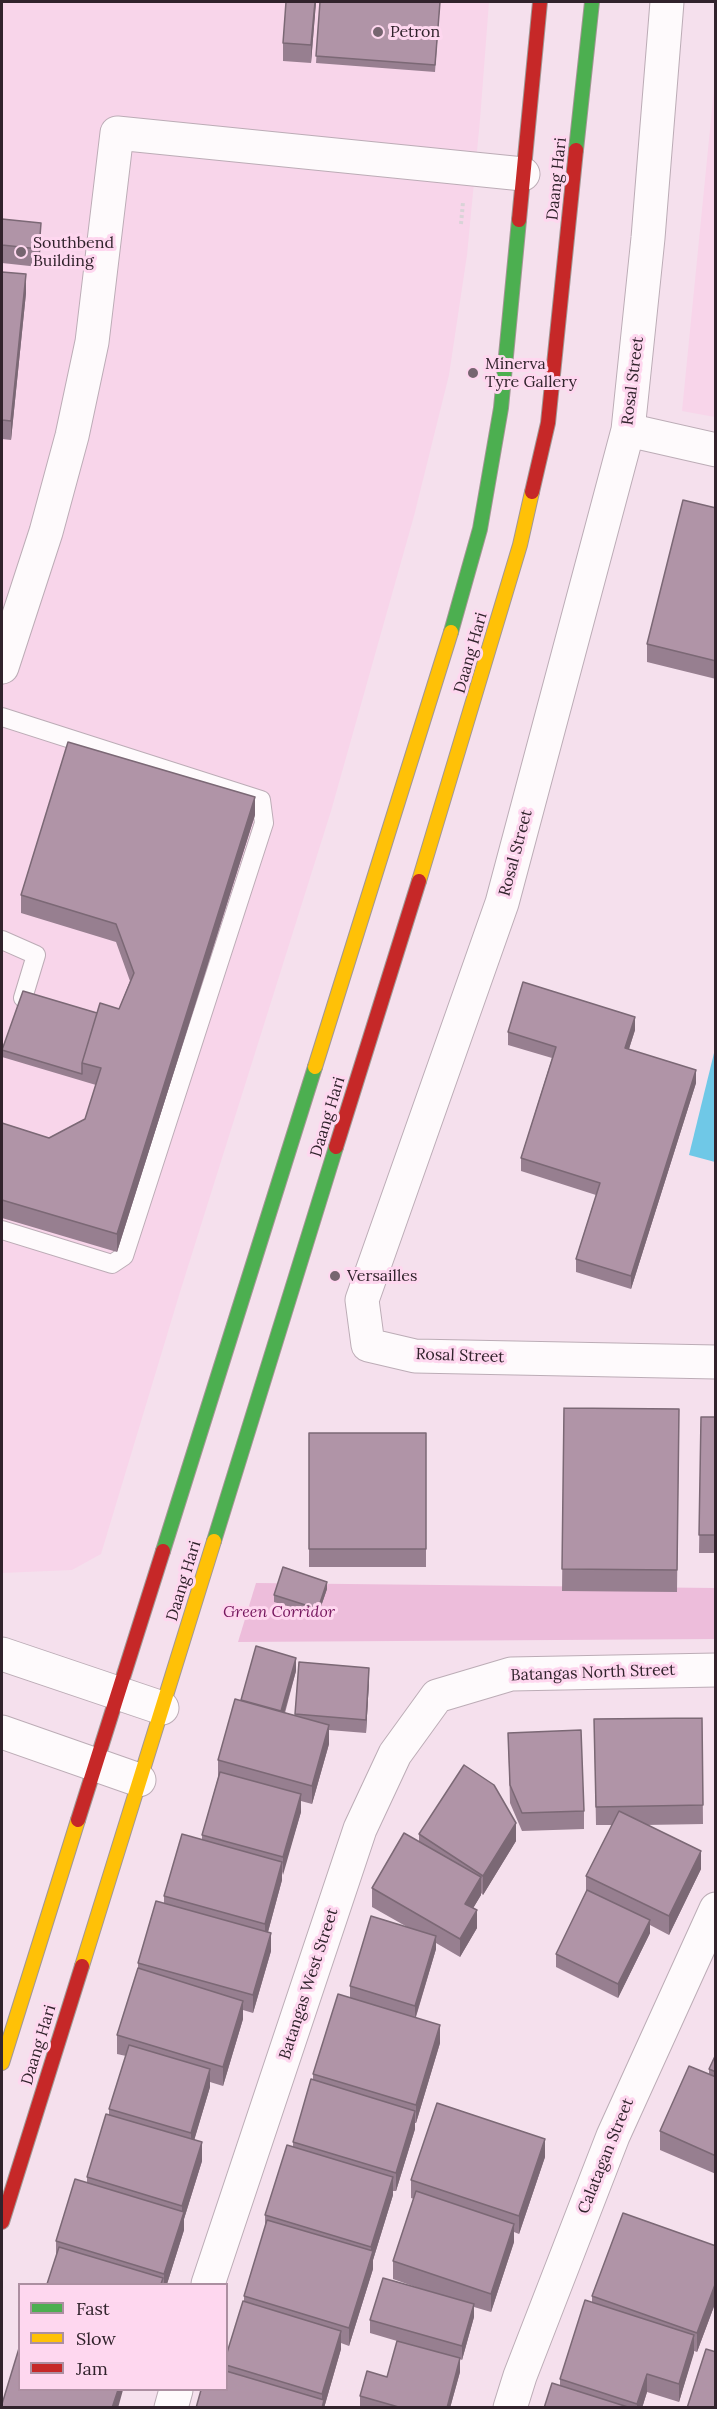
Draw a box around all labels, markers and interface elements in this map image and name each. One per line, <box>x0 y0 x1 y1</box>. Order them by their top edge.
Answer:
place label: Petron <box>390 22 440 42</box>
marker: Petron <box>371 25 385 39</box>
street label: Daang Hari <box>543 137 571 221</box>
place label: Southbend Building <box>33 233 114 271</box>
marker: Southbend Building <box>14 245 28 259</box>
street label: Rosal Street <box>618 336 648 426</box>
place label: Minerva Tyre Gallery <box>485 354 577 392</box>
marker: Minerva Tyre Gallery <box>466 366 480 380</box>
street label: Daang Hari <box>450 610 492 696</box>
street label: Rosal Street <box>495 808 537 898</box>
street label: Daang Hari <box>307 1074 349 1160</box>
place label: Versailles <box>347 1266 417 1286</box>
marker: Versailles <box>328 1269 342 1283</box>
street label: Rosal Street <box>415 1345 505 1367</box>
street label: Daang Hari <box>163 1538 205 1624</box>
park label: Green Corridor <box>223 1602 335 1622</box>
street label: Batangas North Street <box>510 1661 676 1685</box>
street label: Batangas West Street <box>275 1906 343 2062</box>
street label: Daang Hari <box>18 2002 60 2088</box>
street label: Calatagan Street <box>574 2095 638 2217</box>
legend <box>18 2283 228 2391</box>
text: Fast <box>76 2297 110 2320</box>
text: Slow <box>76 2327 116 2350</box>
text: Jam <box>76 2357 108 2380</box>

